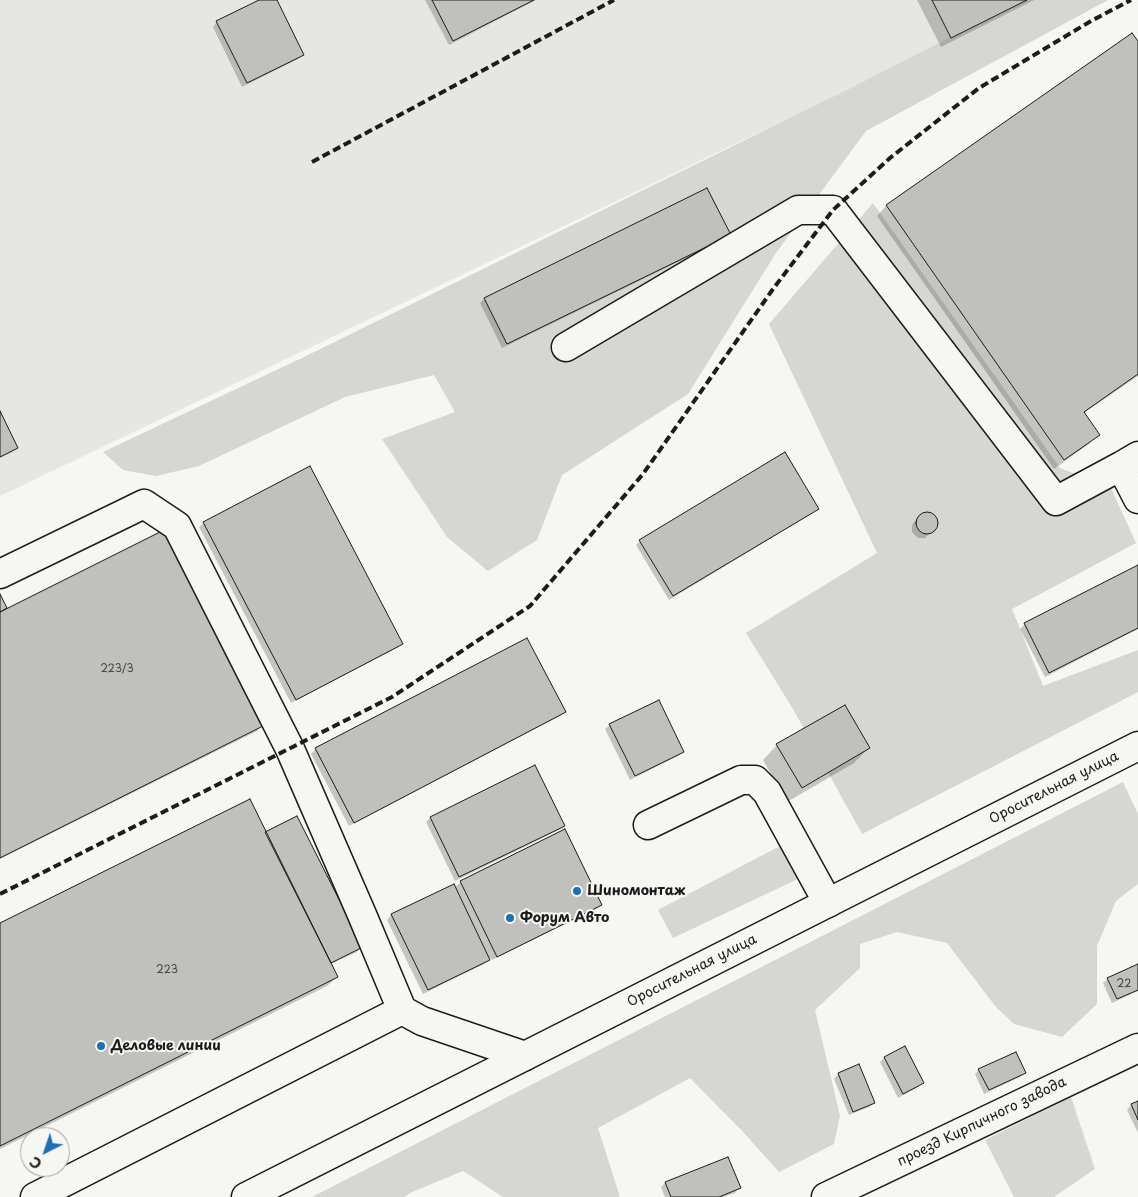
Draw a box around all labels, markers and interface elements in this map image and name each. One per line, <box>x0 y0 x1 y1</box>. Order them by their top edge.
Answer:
house number: 223/3 <box>100 662 134 676</box>
street label: Оросительная улица <box>986 748 1122 828</box>
place label: Шиномонтаж <box>587 883 685 899</box>
marker: Шиномонтаж <box>571 885 583 897</box>
place label: Форум Авто <box>520 910 609 926</box>
marker: Форум Авто <box>504 912 516 924</box>
street label: Оросительная улица <box>624 931 760 1011</box>
house number: 223 <box>156 963 178 977</box>
house number: 22 <box>1117 977 1131 991</box>
place label: Деловые линии <box>111 1038 221 1054</box>
marker: Деловые линии <box>95 1040 107 1052</box>
street label: проезд Кирпичного завода <box>895 1074 1069 1170</box>
north arrow <box>20 1127 70 1177</box>
text: С <box>25 1152 46 1174</box>

